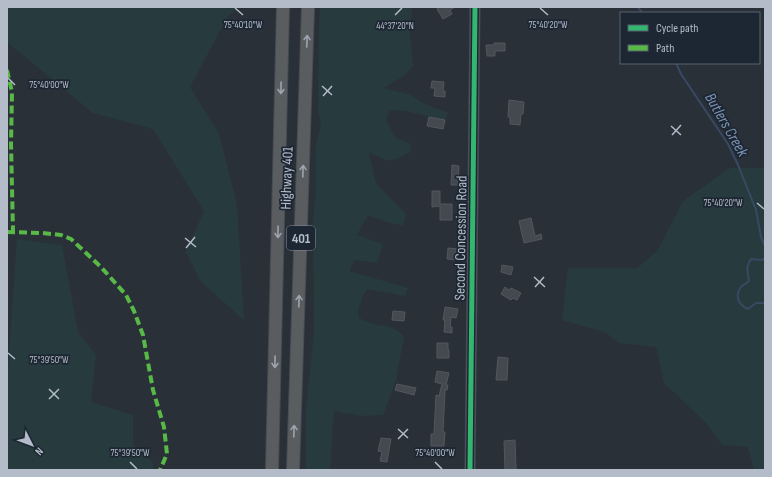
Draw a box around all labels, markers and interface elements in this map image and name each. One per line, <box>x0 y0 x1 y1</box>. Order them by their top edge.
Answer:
legend <box>620 12 760 64</box>
text: 75°40'10"W <box>224 19 263 31</box>
text: 75°40'20"W <box>529 19 568 31</box>
text: 44°37'20"N <box>376 20 414 32</box>
text: Cycle path <box>656 21 698 36</box>
one-way arrow <box>304 35 311 48</box>
text: Path <box>656 41 674 56</box>
text: 75°40'00"W <box>29 79 69 91</box>
one-way arrow <box>278 81 285 94</box>
water label: Butlers Creek <box>700 90 752 161</box>
street label: Highway 401 <box>276 145 298 210</box>
one-way arrow <box>299 165 307 178</box>
street label: Second Concession Road <box>450 175 472 301</box>
text: 75°40'20"W <box>704 197 743 209</box>
one-way arrow <box>274 225 282 238</box>
road number: 401 <box>287 226 315 250</box>
one-way arrow <box>295 295 302 308</box>
text: 75°39'50"W <box>29 354 69 366</box>
one-way arrow <box>271 355 278 368</box>
north arrow <box>12 425 52 465</box>
one-way arrow <box>290 425 298 438</box>
text: N <box>32 445 46 458</box>
text: 75°39'50"W <box>110 447 150 459</box>
text: 75°40'00"W <box>415 447 455 459</box>

